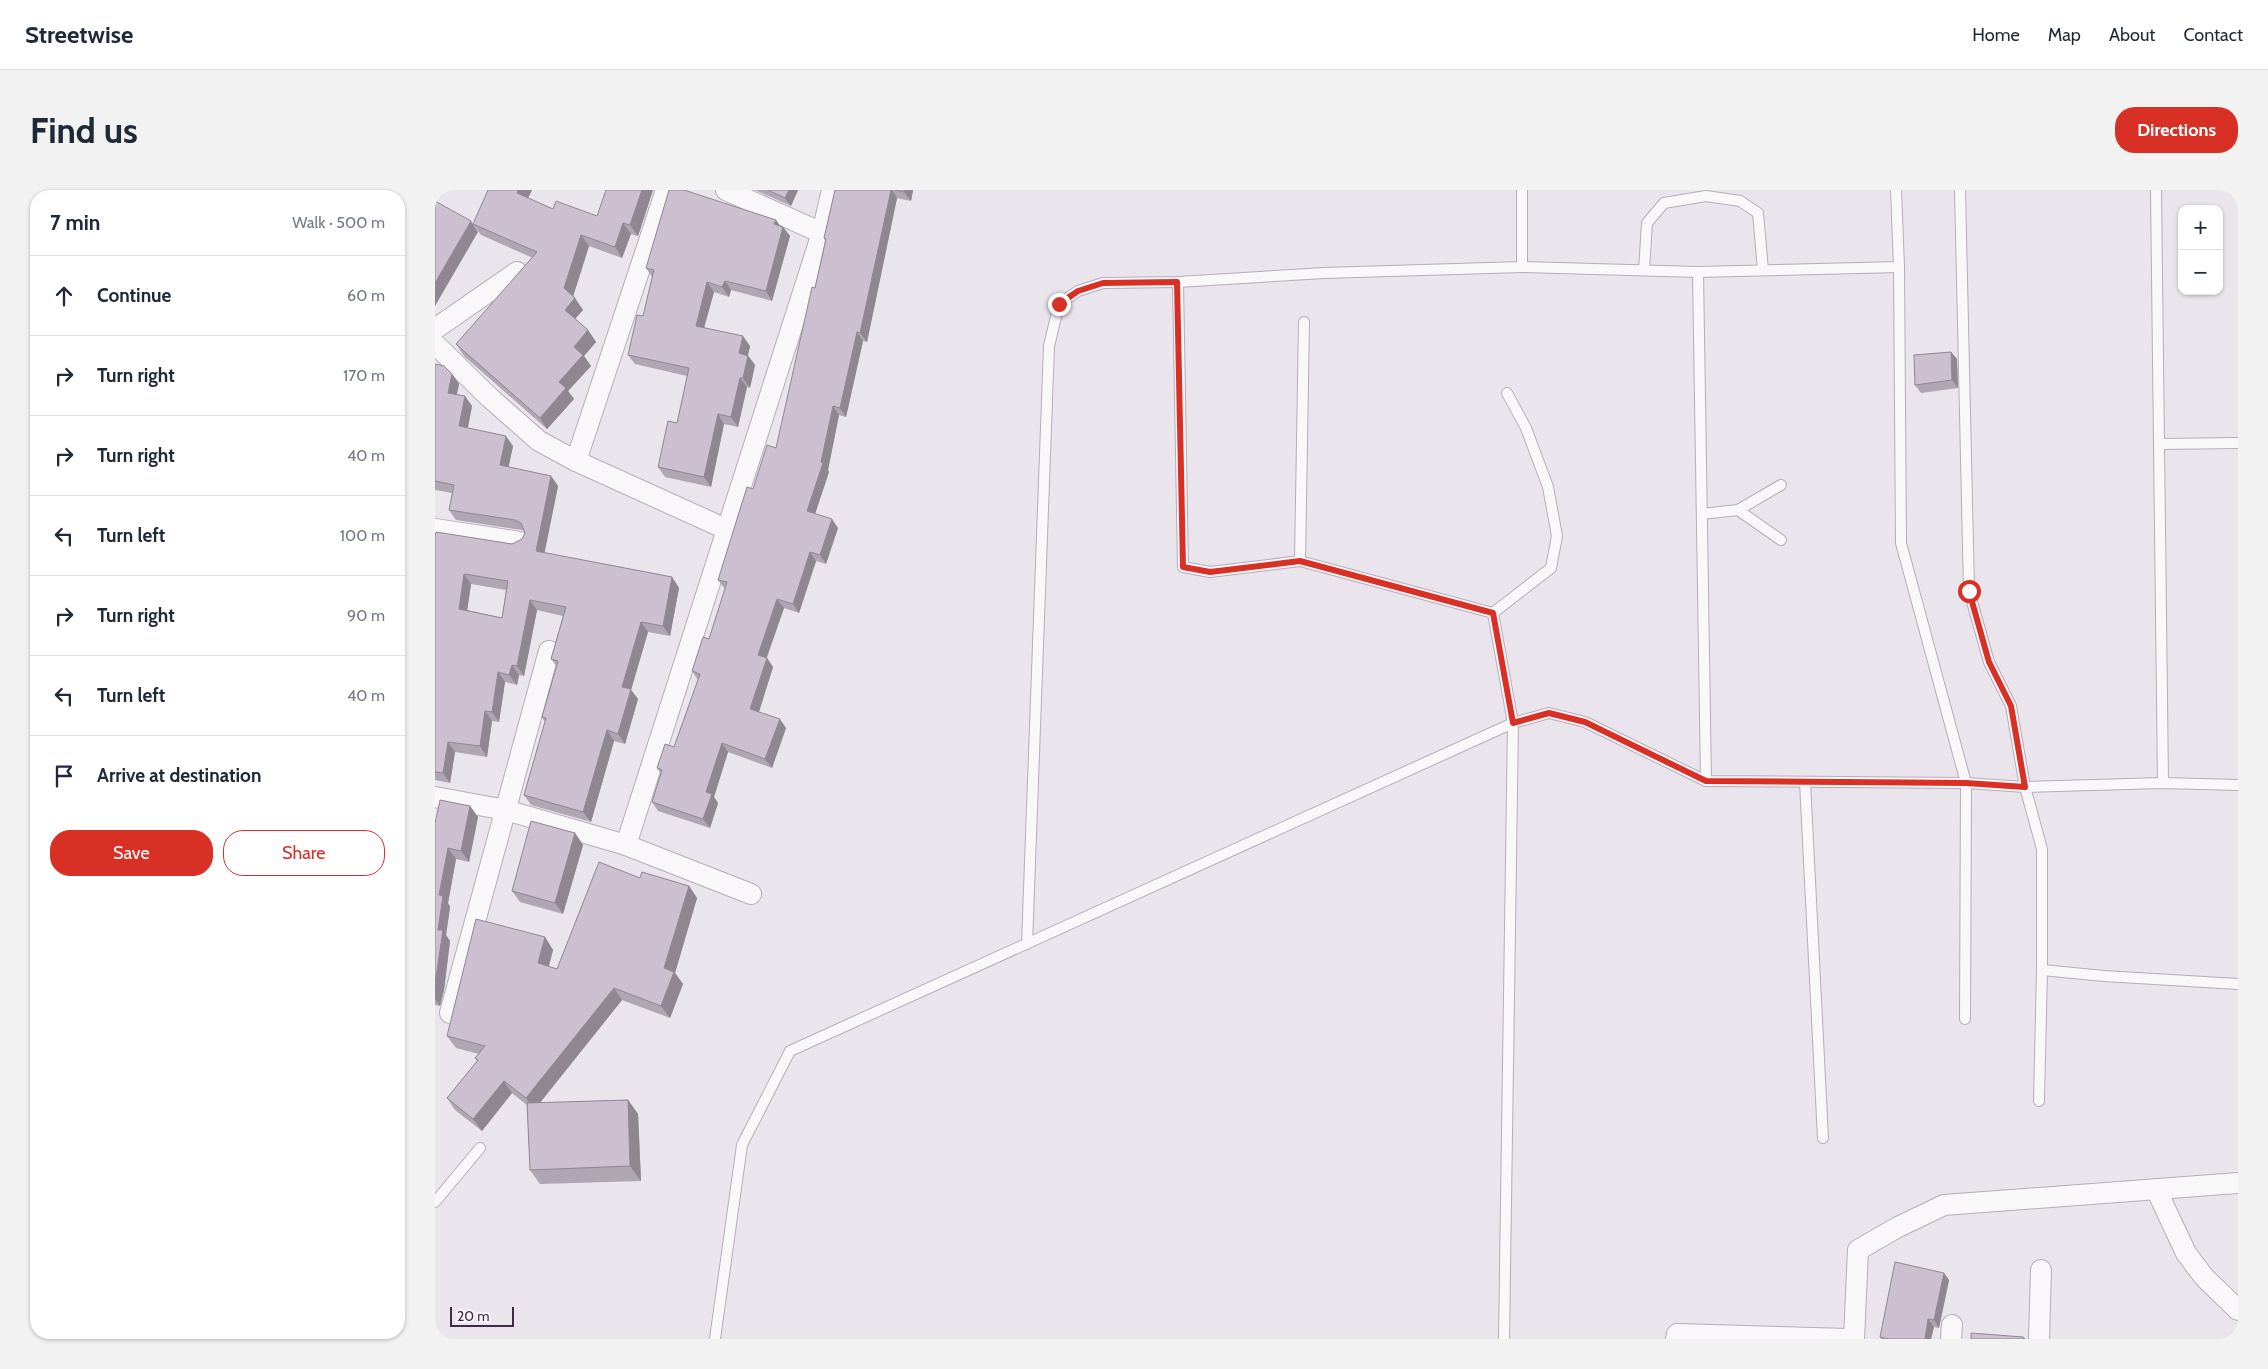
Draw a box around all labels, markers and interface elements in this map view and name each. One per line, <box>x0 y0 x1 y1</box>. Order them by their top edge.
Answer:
text: Streetwise <box>25 20 133 49</box>
text: Home <box>1972 24 2020 46</box>
text: Map <box>2048 24 2081 46</box>
text: About <box>2109 24 2155 46</box>
text: Contact <box>2183 24 2243 46</box>
button: Directions <box>2115 107 2238 153</box>
text: Find us <box>30 109 138 152</box>
map controls <box>2178 205 2223 295</box>
button: + <box>2178 205 2223 250</box>
text: 7 min <box>50 210 100 235</box>
text: Walk · 500 m <box>292 213 385 232</box>
button: − <box>2178 250 2223 295</box>
icon: ahead <box>50 282 78 310</box>
text: Continue <box>97 284 171 307</box>
text: 60 m <box>347 286 385 305</box>
route end <box>1048 293 1071 316</box>
icon: right <box>50 362 78 390</box>
text: Turn right <box>97 364 175 387</box>
text: 170 m <box>343 366 385 385</box>
icon: right <box>50 442 78 470</box>
text: Turn right <box>97 444 175 467</box>
text: 40 m <box>347 446 385 465</box>
icon: left <box>50 522 78 550</box>
text: Turn left <box>97 524 165 547</box>
text: 100 m <box>340 526 385 545</box>
route start <box>1958 580 1981 603</box>
icon: right <box>50 602 78 630</box>
text: Turn right <box>97 604 175 627</box>
text: 90 m <box>347 606 385 625</box>
icon: left <box>50 682 78 710</box>
text: Turn left <box>97 684 165 707</box>
text: 40 m <box>347 686 385 705</box>
icon: arrive <box>50 762 78 790</box>
text: Arrive at destination <box>97 764 261 787</box>
button: Save <box>50 830 213 876</box>
button: Share <box>223 830 385 876</box>
scale bar <box>450 1304 514 1327</box>
text: 20 m <box>457 1307 490 1325</box>

